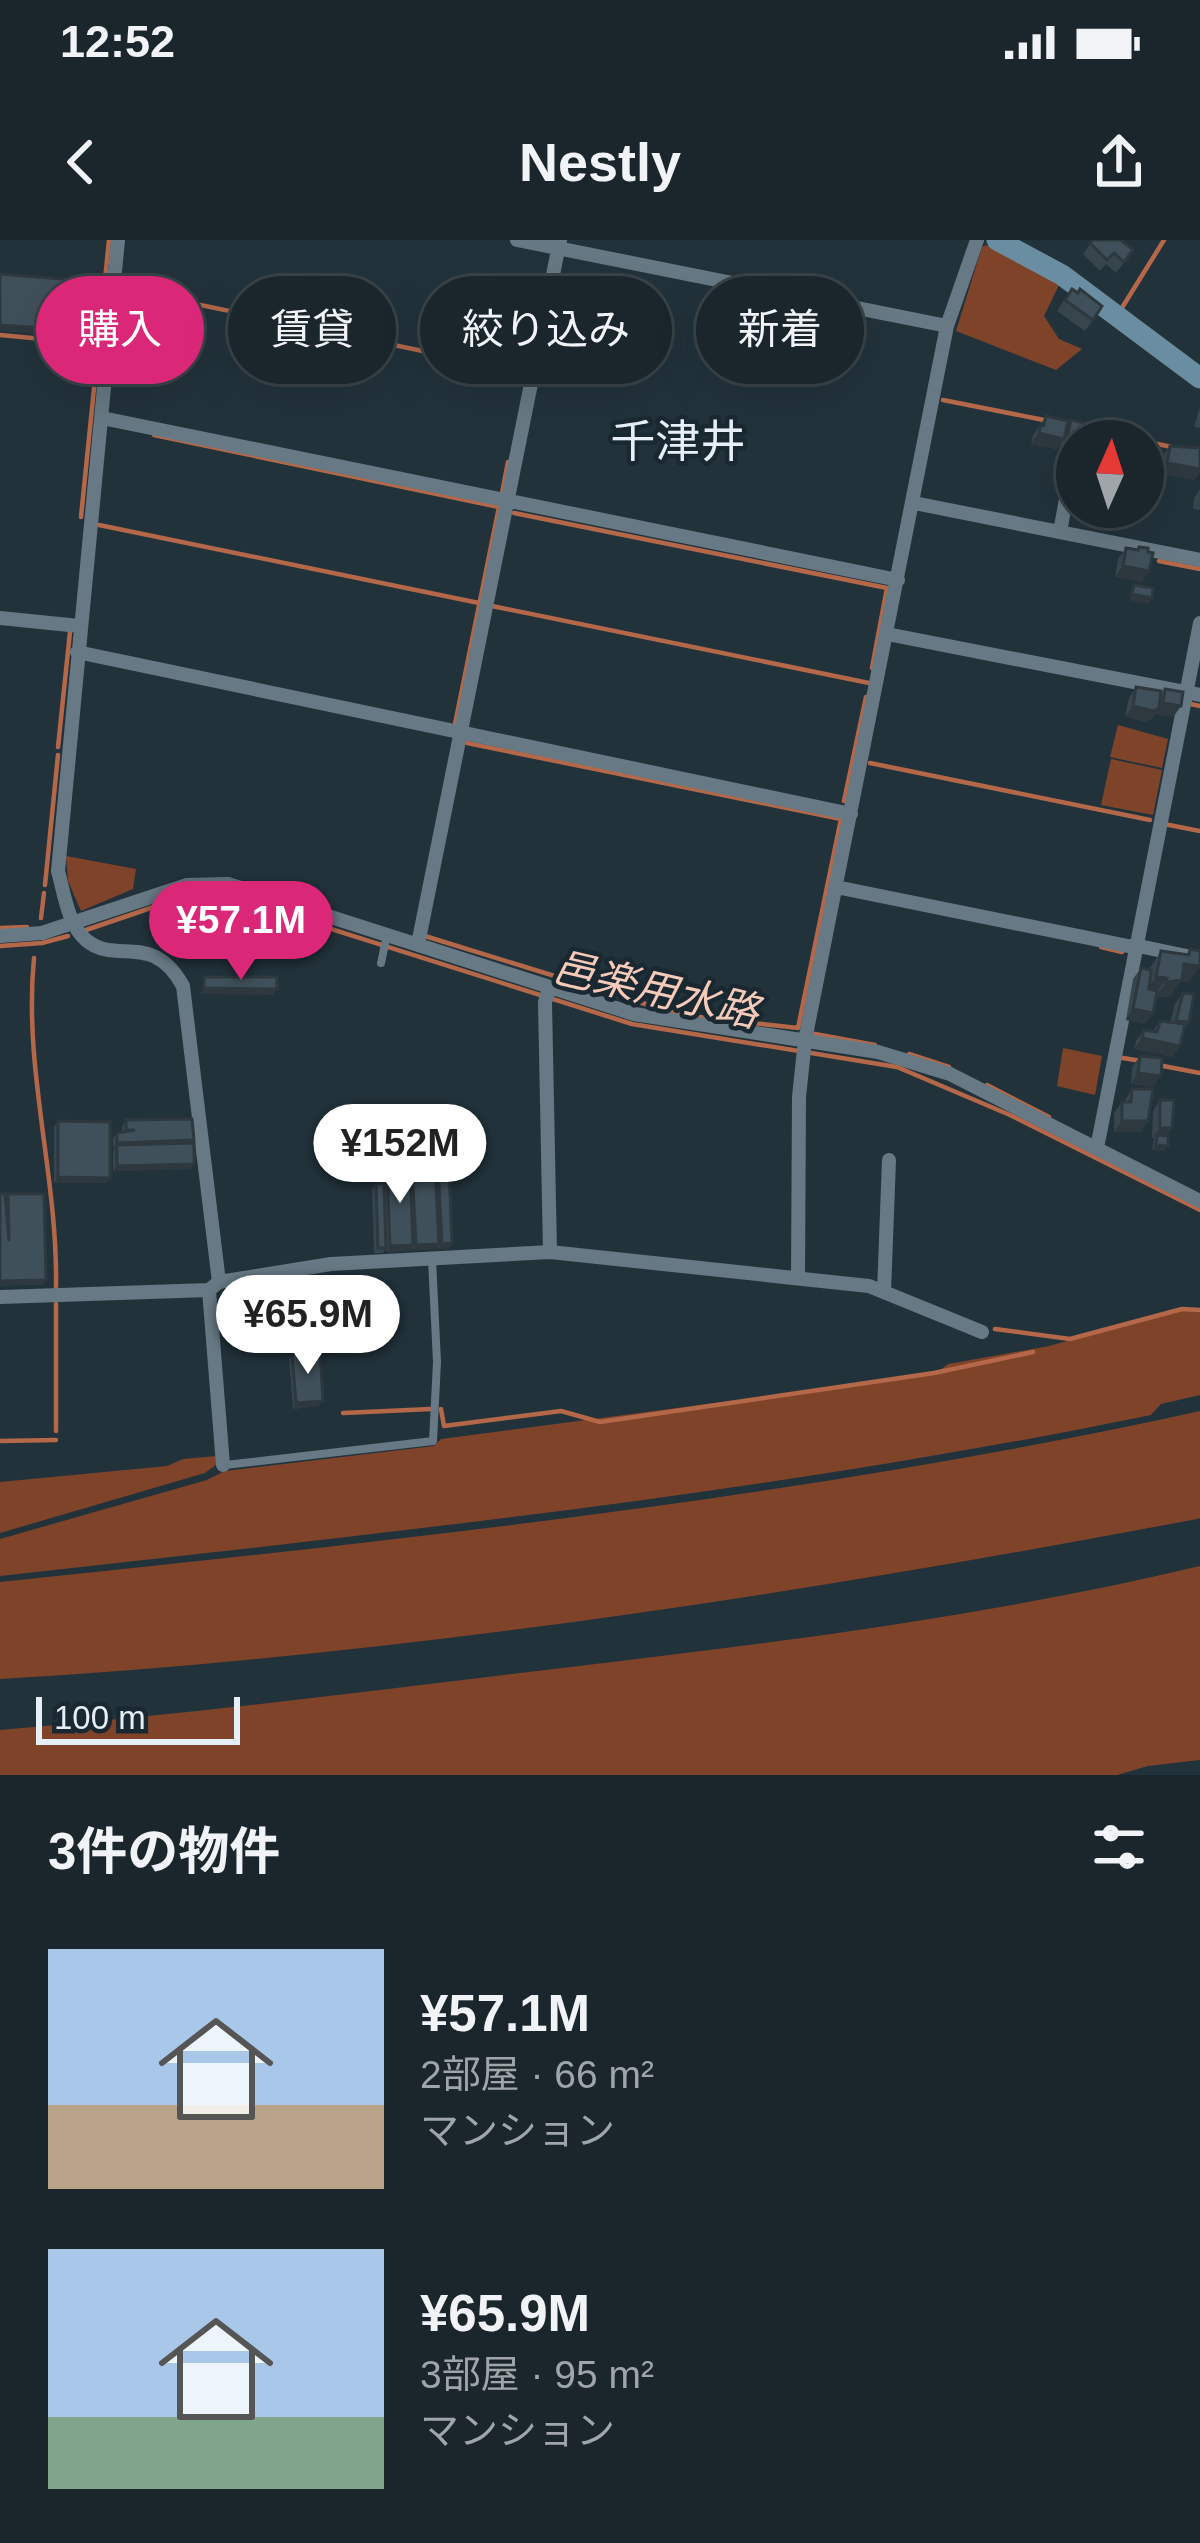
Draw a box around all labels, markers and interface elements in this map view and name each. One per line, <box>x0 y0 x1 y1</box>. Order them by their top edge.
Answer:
text: 12:52 <box>60 16 175 67</box>
icon: back <box>48 129 114 195</box>
icon: share <box>1086 129 1152 195</box>
text: Nestly <box>519 132 681 192</box>
chip: 購入 <box>36 276 204 384</box>
chip: 賃貸 <box>228 276 396 384</box>
chip: 絞り込み <box>420 276 672 384</box>
chip: 新着 <box>696 276 864 384</box>
district label: 千津井 <box>610 416 746 467</box>
north arrow <box>1056 420 1164 528</box>
map controls <box>1056 420 1164 528</box>
pin: ¥57.1M <box>143 881 339 983</box>
text: ¥57.1M <box>176 898 306 941</box>
water label: 邑楽用水路 <box>548 943 766 1037</box>
pin: ¥152M <box>316 1104 484 1206</box>
text: ¥152M <box>340 1121 460 1164</box>
pin: ¥65.9M <box>210 1275 406 1377</box>
text: ¥65.9M <box>243 1292 373 1335</box>
scale bar <box>36 1691 240 1744</box>
text: 100 m <box>54 1699 146 1736</box>
icon: filters <box>1086 1814 1152 1880</box>
text: 3件の物件 <box>48 1823 280 1880</box>
text: ¥57.1M <box>420 1985 590 2042</box>
icon: home <box>144 1997 288 2141</box>
text: 2部屋 · 66 m² <box>420 2053 654 2096</box>
text: マンション <box>420 2109 615 2152</box>
text: ¥65.9M <box>420 2285 590 2342</box>
icon: home <box>144 2297 288 2441</box>
text: 3部屋 · 95 m² <box>420 2353 654 2396</box>
text: マンション <box>420 2409 615 2452</box>

